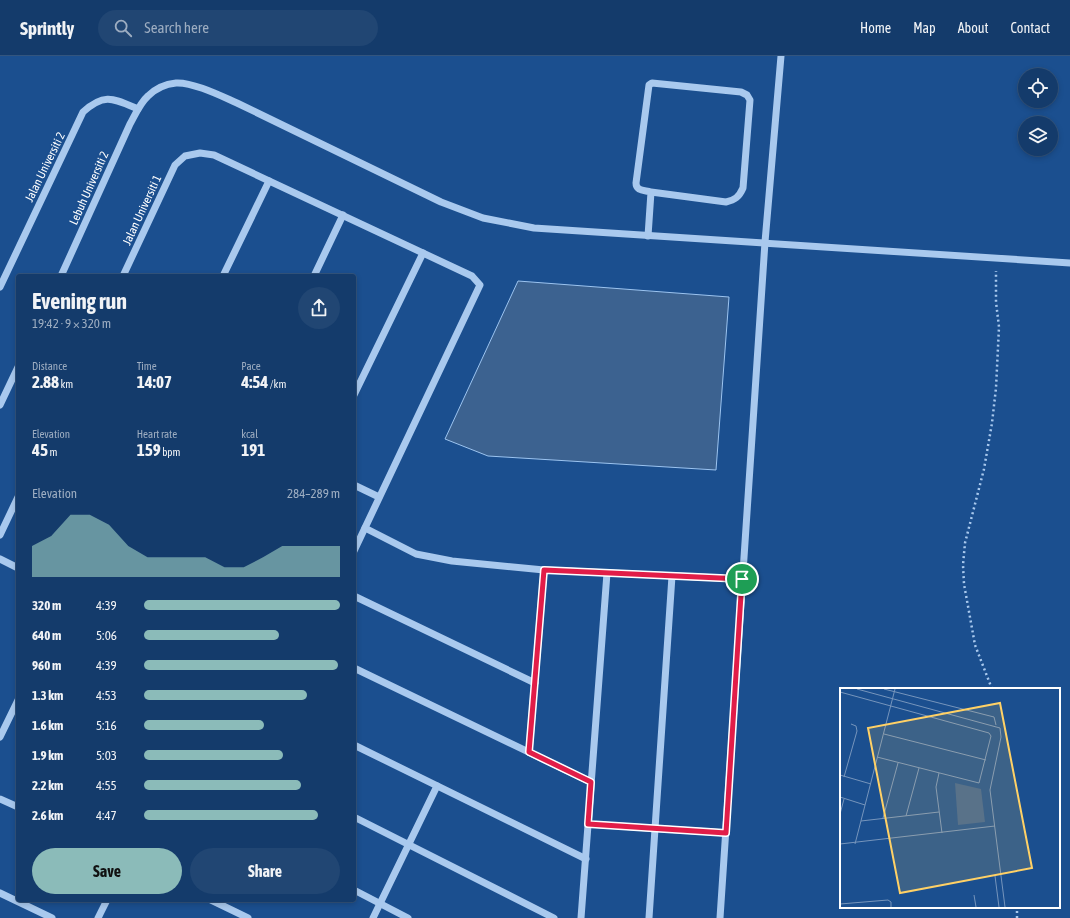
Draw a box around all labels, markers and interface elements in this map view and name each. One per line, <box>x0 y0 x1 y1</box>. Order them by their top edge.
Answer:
search box <box>98 10 378 46</box>
text: Sprintly <box>20 17 74 39</box>
icon: search <box>112 17 134 39</box>
text: Search here <box>144 19 209 36</box>
text: Home <box>860 20 891 36</box>
text: Map <box>913 20 936 36</box>
text: About <box>958 20 989 36</box>
text: Contact <box>1011 20 1050 36</box>
map controls <box>1018 68 1058 156</box>
button: locate <box>1018 68 1058 108</box>
button: layers <box>1018 116 1058 156</box>
street label: Jalan Universiti 2 <box>22 130 68 204</box>
street label: Lebuh Universiti 2 <box>67 149 111 227</box>
street label: Jalan Universiti 1 <box>120 172 164 247</box>
button: share <box>298 287 340 329</box>
text: Evening run <box>32 288 127 314</box>
text: 19:42 · 9 × 320 m <box>32 316 111 331</box>
text: Distance <box>32 360 67 372</box>
text: Time <box>137 360 157 372</box>
text: Pace <box>241 360 261 372</box>
text: 2.88 <box>32 372 59 392</box>
text: 14:07 <box>137 372 172 392</box>
text: 4:54 <box>241 372 268 392</box>
text: km <box>59 378 73 390</box>
text: /km <box>268 378 286 390</box>
text: Elevation <box>32 428 70 440</box>
text: Heart rate <box>137 428 177 440</box>
text: kcal <box>241 428 258 440</box>
text: 45 <box>32 440 48 460</box>
text: 159 <box>137 440 161 460</box>
text: 191 <box>241 440 265 460</box>
text: m <box>48 446 57 458</box>
text: bpm <box>161 446 181 458</box>
text: Elevation <box>32 486 77 501</box>
text: 284–289 m <box>287 486 340 501</box>
pin <box>725 562 759 596</box>
icon: arrive <box>731 568 753 590</box>
text: 320 m <box>32 598 61 613</box>
text: 4:39 <box>96 598 117 613</box>
text: 640 m <box>32 628 61 643</box>
text: 5:06 <box>96 628 117 643</box>
text: 960 m <box>32 658 61 673</box>
text: 4:39 <box>96 658 117 673</box>
text: 1.3 km <box>32 688 63 703</box>
text: 4:53 <box>96 688 117 703</box>
inset map <box>840 688 1060 908</box>
text: 1.6 km <box>32 718 63 733</box>
text: 5:16 <box>96 718 117 733</box>
text: 1.9 km <box>32 748 63 763</box>
text: 5:03 <box>96 748 117 763</box>
text: 2.2 km <box>32 778 63 793</box>
text: 4:55 <box>96 778 117 793</box>
text: 2.6 km <box>32 808 63 823</box>
text: 4:47 <box>96 808 117 823</box>
button: Save <box>32 848 182 894</box>
button: Share <box>190 848 340 894</box>

